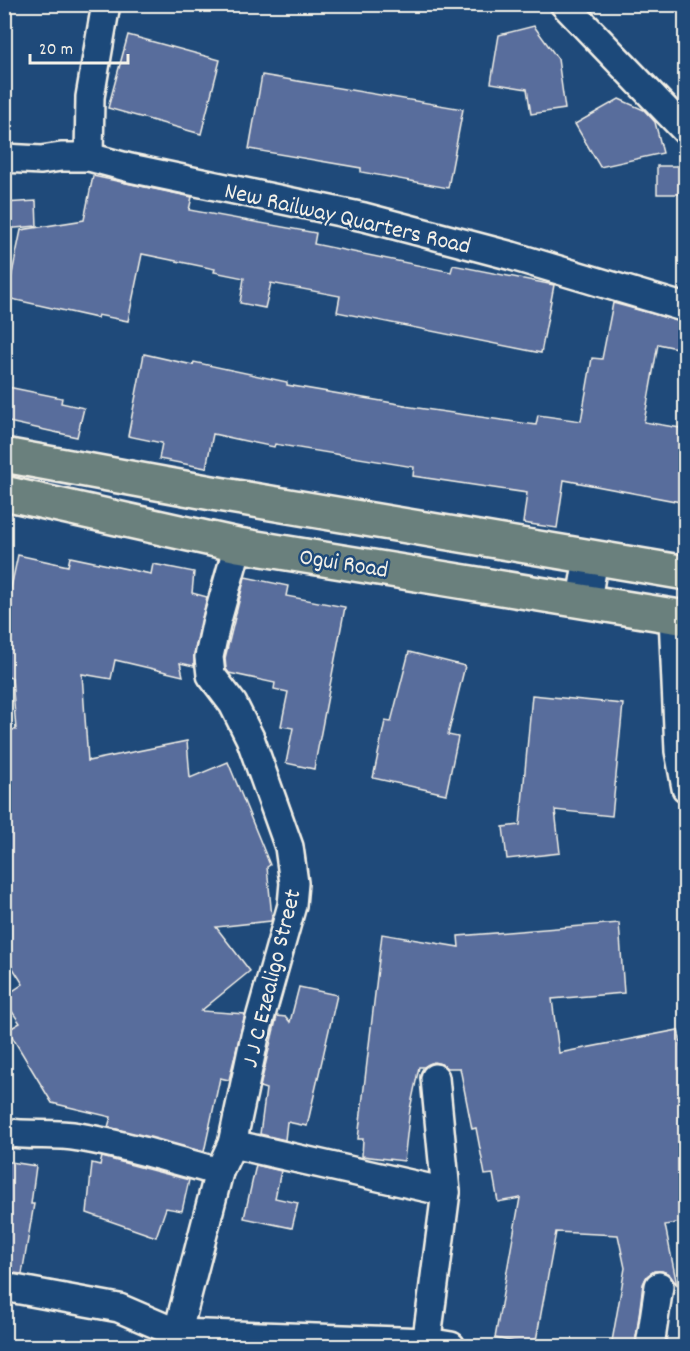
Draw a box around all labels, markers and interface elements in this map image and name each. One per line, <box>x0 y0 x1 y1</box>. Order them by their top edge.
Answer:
scale bar <box>30 27 128 65</box>
text: 20 m <box>39 38 73 63</box>
street label: New Railway Quarters Road <box>221 175 474 265</box>
street label: Ogui Road <box>297 541 390 589</box>
street label: J J C Ezealigo Street <box>234 886 312 1072</box>

